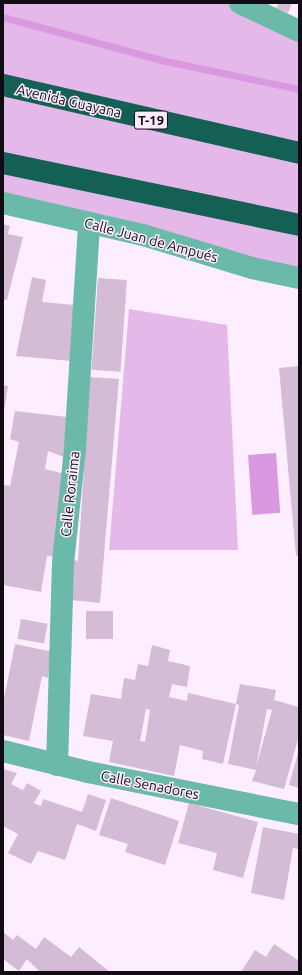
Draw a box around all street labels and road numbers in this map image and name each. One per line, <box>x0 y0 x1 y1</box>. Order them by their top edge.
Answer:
street label: Avenida Guayana <box>15 81 123 121</box>
road number: T-19 <box>133 109 169 131</box>
street label: Calle Juan de Ampués <box>82 214 220 266</box>
street label: Calle Roraima <box>57 450 83 538</box>
street label: Calle Senadores <box>99 767 201 803</box>

